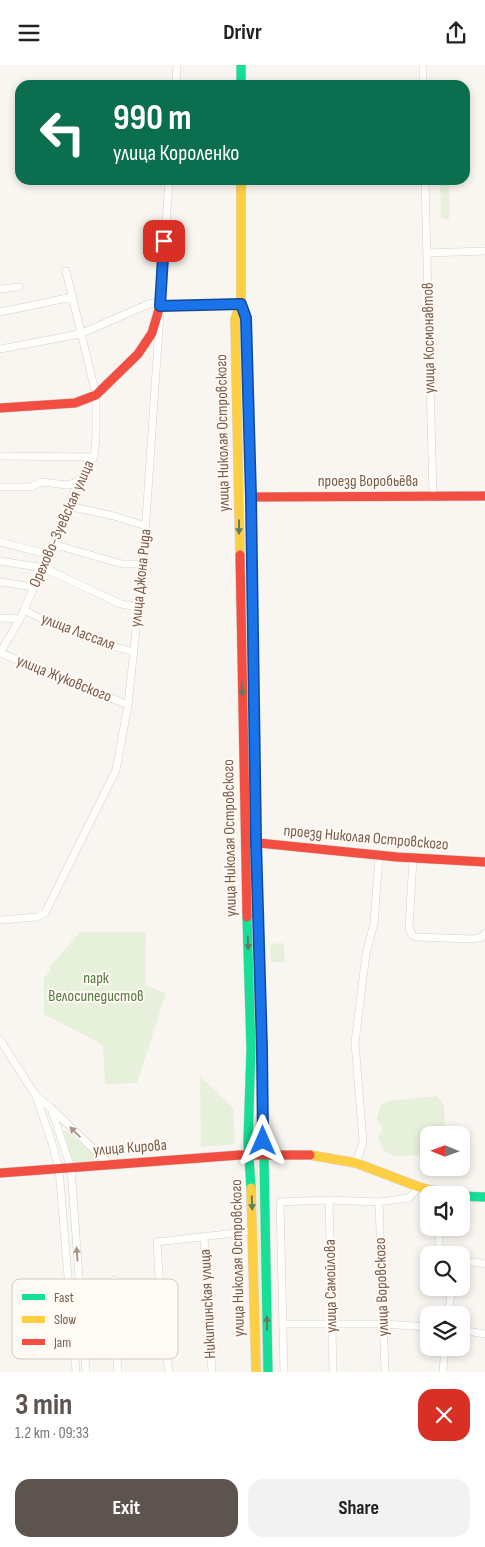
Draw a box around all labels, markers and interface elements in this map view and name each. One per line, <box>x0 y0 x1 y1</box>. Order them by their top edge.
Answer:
icon: menu <box>15 19 43 47</box>
text: Drivr <box>223 19 262 46</box>
icon: share <box>442 19 470 47</box>
text: 990 m <box>113 97 192 140</box>
icon: left <box>30 100 95 165</box>
text: улица Короленко <box>113 140 240 167</box>
pin <box>143 220 185 262</box>
icon: arrive <box>150 227 178 255</box>
street label: улица Космонавтов <box>419 282 439 394</box>
street label: улица Николая Островского <box>212 354 234 512</box>
street label: Орехово-Зуевская улица <box>25 458 99 590</box>
street label: проезд Воробьёва <box>318 472 418 491</box>
one-way arrow <box>235 519 243 535</box>
street label: улица Джона Рида <box>126 528 156 628</box>
street label: улица Лассаля <box>38 609 118 655</box>
street label: улица Жуковского <box>14 651 114 707</box>
one-way arrow <box>238 681 246 697</box>
street label: улица Николая Островского <box>219 759 241 917</box>
street label: проезд Николая Островского <box>283 821 449 855</box>
one-way arrow <box>244 935 252 951</box>
park label: парк Велосипедистов <box>48 969 144 1006</box>
position arrow <box>236 1114 288 1166</box>
one-way arrow <box>69 1126 81 1138</box>
north arrow <box>420 1126 470 1176</box>
map controls <box>420 1126 470 1356</box>
street label: улица Кирова <box>93 1136 167 1160</box>
street label: улица Николая Островского <box>227 1179 249 1337</box>
button: sound <box>420 1186 470 1236</box>
one-way arrow <box>249 1196 257 1212</box>
street label: улица Воровского <box>371 1237 393 1337</box>
street label: улица Самойлова <box>321 1239 341 1333</box>
one-way arrow <box>73 1245 81 1261</box>
button: search <box>420 1246 470 1296</box>
street label: Никитинская улица <box>196 1249 220 1359</box>
legend <box>12 1279 178 1359</box>
text: Fast <box>54 1289 74 1306</box>
button: layers <box>420 1306 470 1356</box>
text: Slow <box>54 1311 76 1328</box>
one-way arrow <box>262 1315 270 1331</box>
text: Jam <box>53 1334 71 1351</box>
text: 3 min <box>15 1387 72 1423</box>
button: close <box>418 1389 470 1441</box>
text: 1.2 km · 09:33 <box>15 1424 89 1443</box>
button: Exit <box>15 1479 238 1537</box>
button: Share <box>248 1479 470 1537</box>

